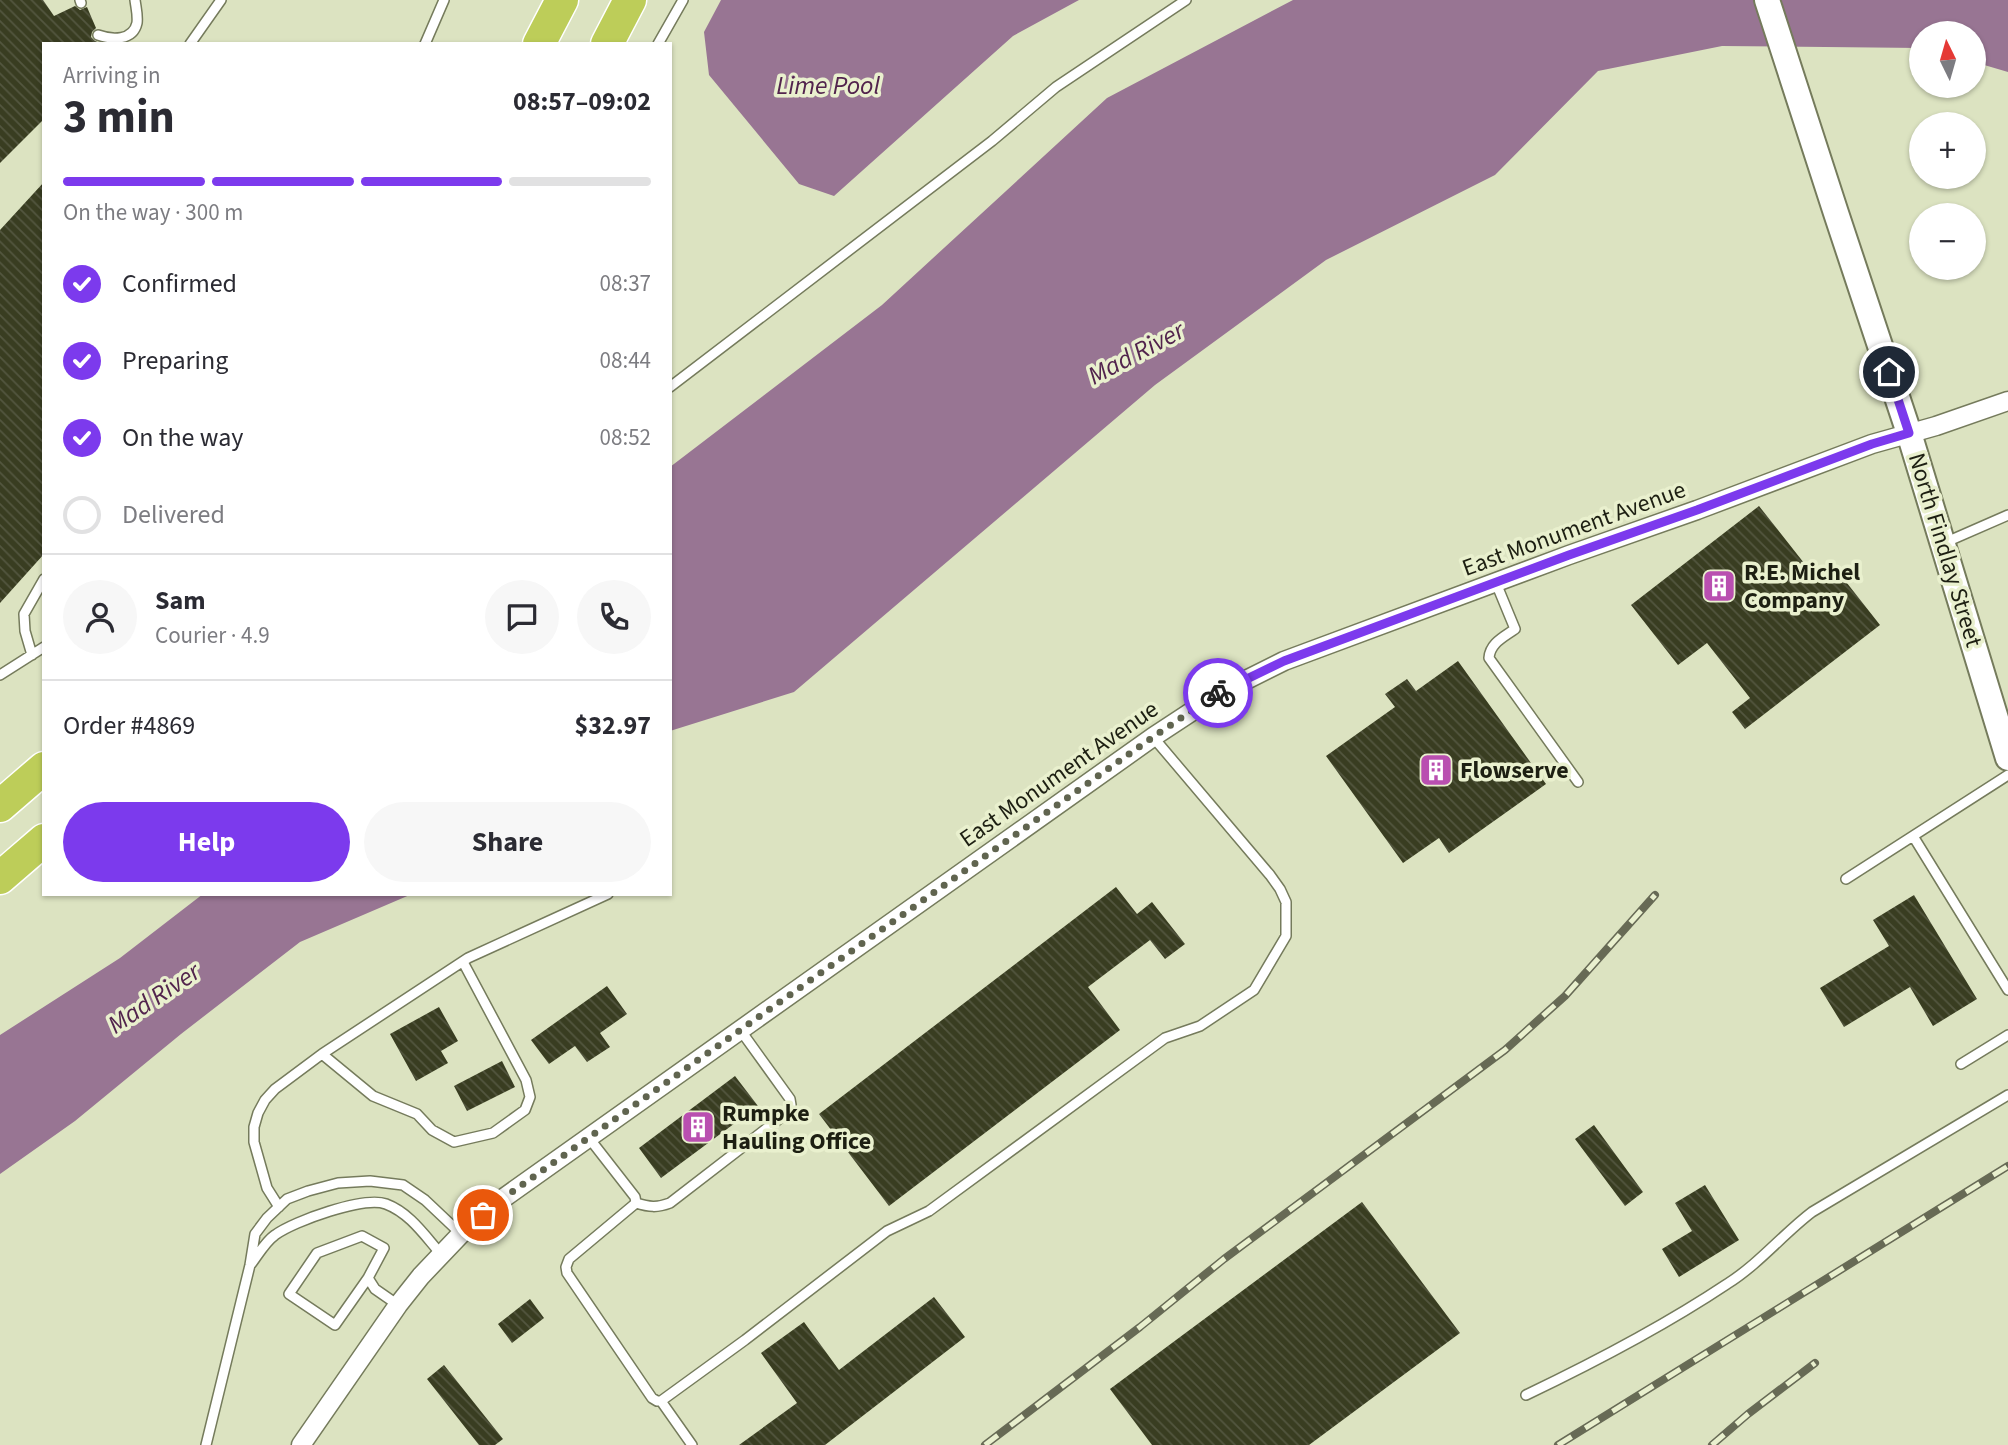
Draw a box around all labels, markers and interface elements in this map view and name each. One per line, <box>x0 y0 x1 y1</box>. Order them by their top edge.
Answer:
north arrow <box>1909 21 1986 98</box>
map controls <box>1909 21 1986 280</box>
text: Arriving in <box>63 59 161 92</box>
water label: Lime Pool <box>776 67 880 104</box>
text: 08:57–09:02 <box>513 83 651 120</box>
text: 3 min <box>63 85 175 150</box>
button: + <box>1909 112 1986 189</box>
text: On the way · 300 m <box>63 196 243 229</box>
button: − <box>1909 203 1986 280</box>
icon: check <box>63 265 101 303</box>
text: Confirmed <box>122 265 237 302</box>
text: 08:37 <box>600 267 651 300</box>
water label: Mad River <box>1081 312 1192 394</box>
icon: check <box>63 342 101 380</box>
text: Preparing <box>122 342 228 379</box>
pin <box>1859 342 1919 402</box>
text: 08:44 <box>600 344 651 377</box>
icon: home <box>1870 353 1908 391</box>
icon: check <box>63 419 101 457</box>
text: On the way <box>122 419 243 456</box>
text: 08:52 <box>600 421 651 454</box>
street label: North Findlay Street <box>1899 449 1991 651</box>
street label: East Monument Avenue <box>1457 472 1691 586</box>
text: Delivered <box>122 496 225 533</box>
place label: R.E. Michel Company <box>1744 555 1860 618</box>
building icon: R.E. Michel Company <box>1700 567 1738 605</box>
button: person <box>63 580 137 654</box>
button: chat <box>485 580 559 654</box>
button: phone <box>577 580 651 654</box>
text: Sam <box>155 582 205 619</box>
text: Courier · 4.9 <box>155 619 270 652</box>
courier <box>1183 658 1253 728</box>
icon: bike <box>1199 674 1237 712</box>
street label: East Monument Avenue <box>952 692 1166 856</box>
text: Order #4869 <box>63 707 195 744</box>
text: $32.97 <box>575 707 651 744</box>
building icon: Flowserve <box>1417 751 1455 789</box>
place label: Flowserve <box>1460 753 1569 788</box>
button: Help <box>63 802 350 882</box>
button: Share <box>364 802 651 882</box>
water label: Mad River <box>100 953 209 1043</box>
place label: Rumpke Hauling Office <box>722 1096 871 1159</box>
building icon: Rumpke Hauling Office <box>679 1108 717 1146</box>
pin <box>453 1185 513 1245</box>
icon: bag <box>464 1196 502 1234</box>

